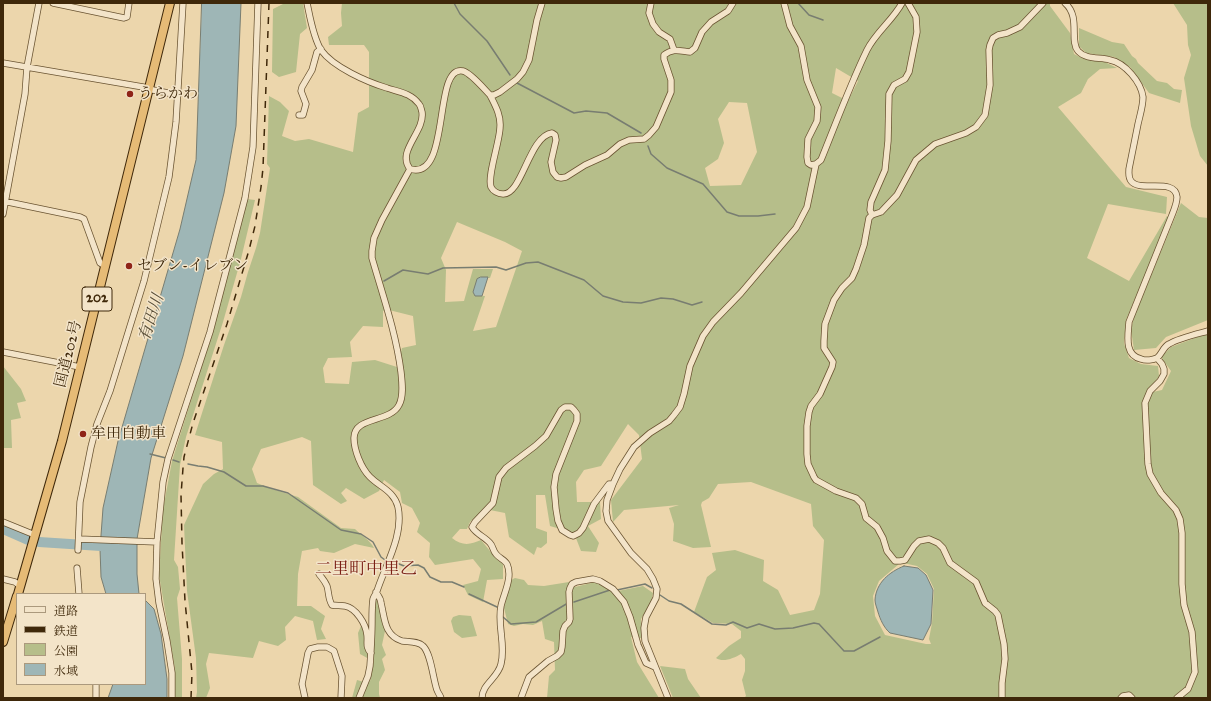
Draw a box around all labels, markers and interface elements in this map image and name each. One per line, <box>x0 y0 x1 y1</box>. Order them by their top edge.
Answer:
place label: うらかわ <box>138 85 198 103</box>
marker: うらかわ <box>125 89 135 99</box>
place label: セブン-イレブン <box>137 257 248 275</box>
marker: セブン-イレブン <box>124 261 134 271</box>
road number: 202 <box>82 287 112 311</box>
water label: 有田川 <box>135 292 169 344</box>
street label: 国道202号 <box>52 319 86 389</box>
place label: 牟田自動車 <box>91 425 166 443</box>
marker: 牟田自動車 <box>78 429 88 439</box>
district label: 二里町中里乙 <box>315 560 417 580</box>
legend <box>16 593 146 685</box>
text: 道路 <box>54 604 78 618</box>
text: 鉄道 <box>54 624 78 638</box>
text: 公園 <box>54 644 78 658</box>
text: 水域 <box>54 664 78 678</box>

